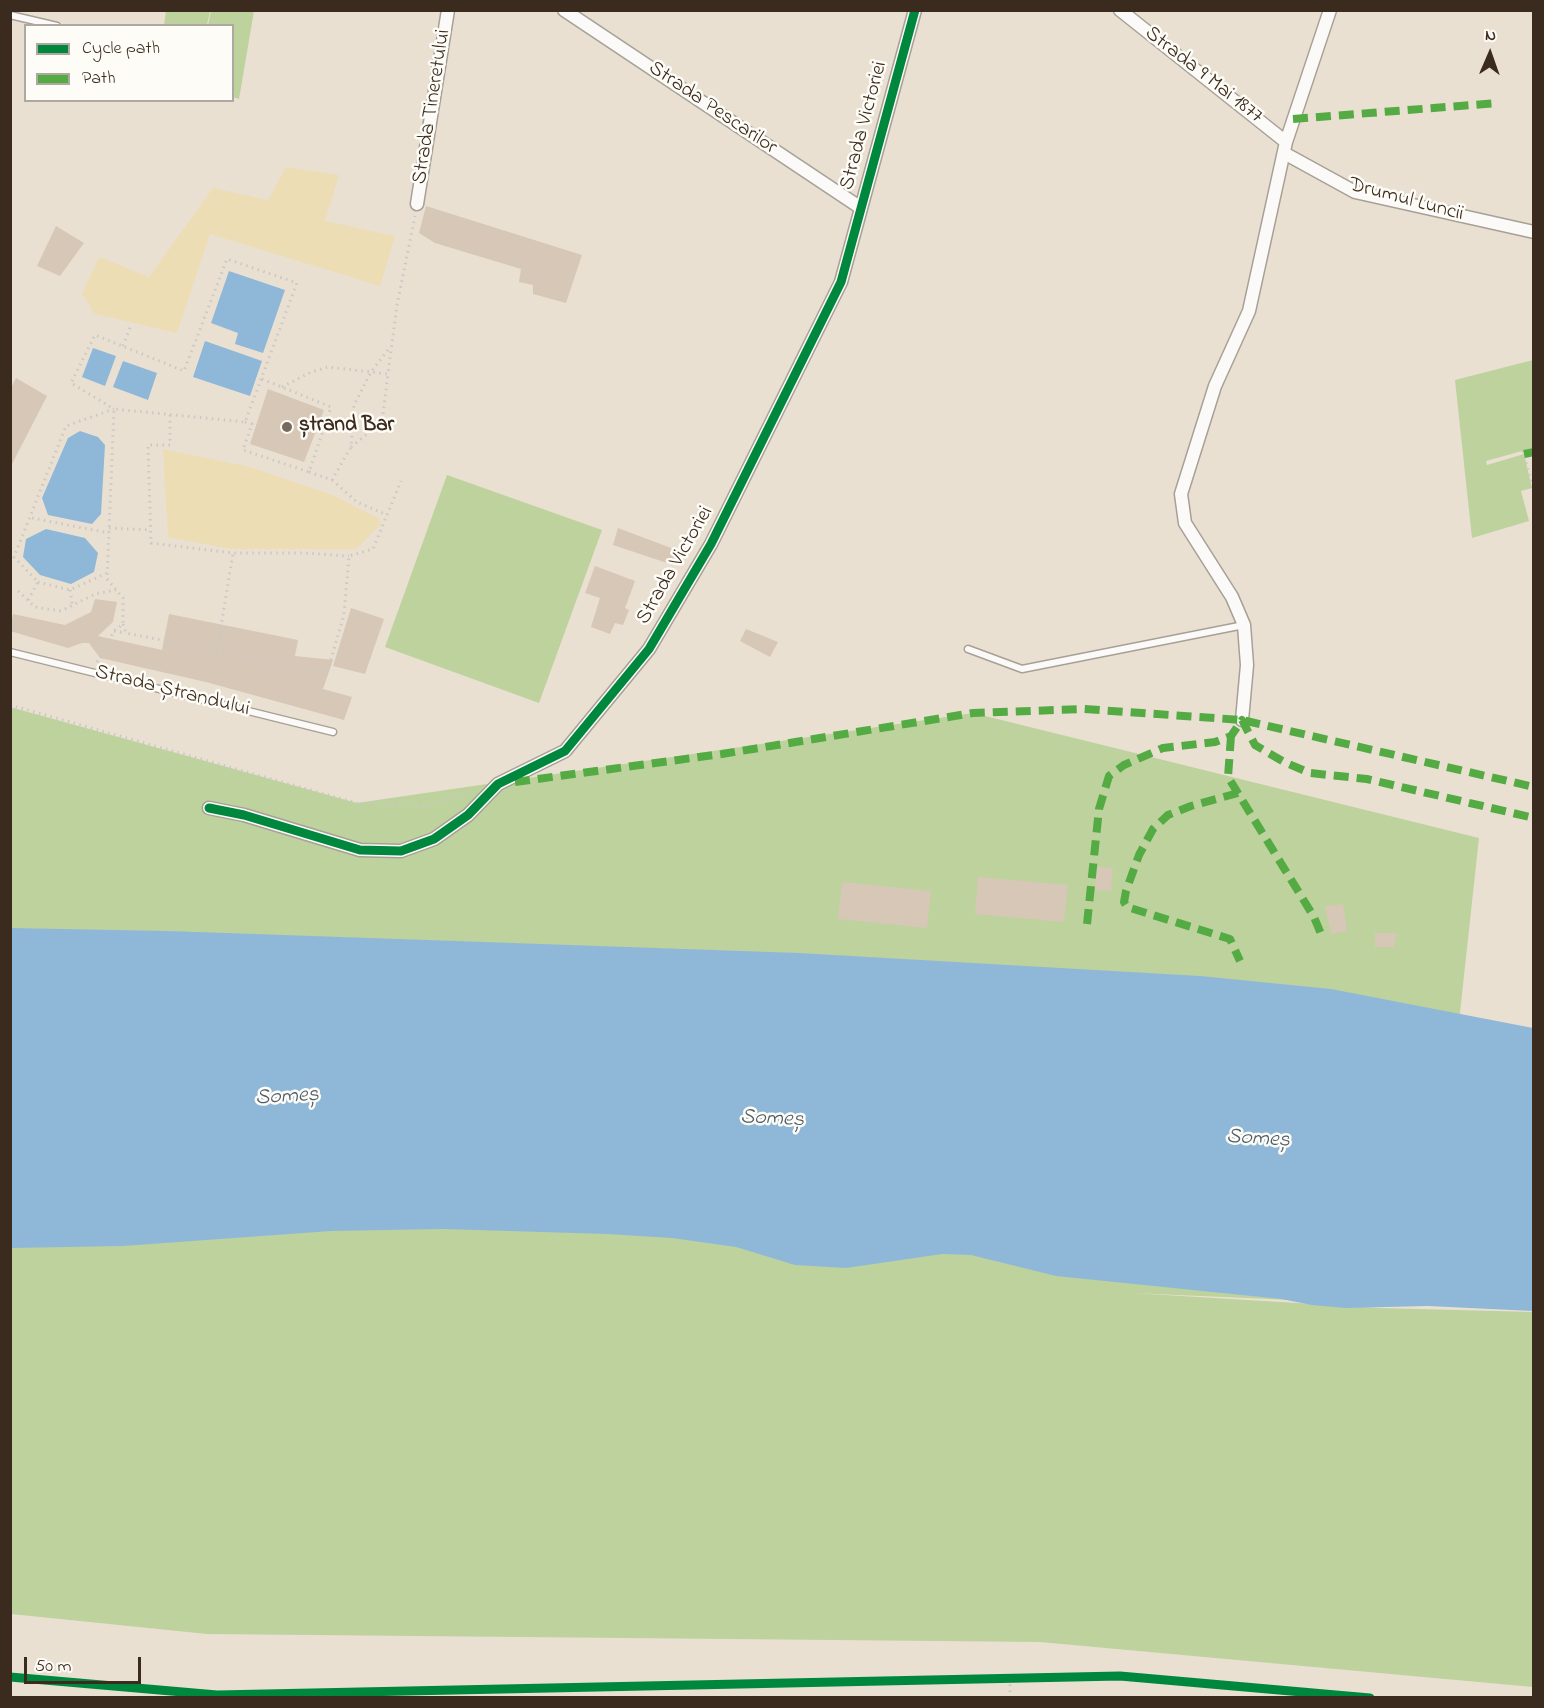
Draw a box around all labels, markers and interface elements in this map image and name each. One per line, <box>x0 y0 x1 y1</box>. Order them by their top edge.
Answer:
street label: Strada 9 Mai 1877 <box>1139 22 1267 130</box>
legend <box>24 24 234 102</box>
north arrow <box>1460 24 1520 84</box>
text: N <box>1485 24 1496 48</box>
street label: Strada Tineretului <box>408 28 458 186</box>
text: Cycle path <box>82 36 160 62</box>
street label: Strada Pescarilor <box>643 57 781 161</box>
street label: Strada Victoriei <box>836 59 894 193</box>
text: Path <box>82 66 116 92</box>
street label: Drumul Luncii <box>1346 174 1466 228</box>
place label: ștrand Bar <box>299 414 394 440</box>
marker: ștrand Bar <box>280 420 294 434</box>
street label: Strada Victoriei <box>632 502 720 630</box>
street label: Strada Ștrandului <box>92 661 252 723</box>
water label: Someș <box>255 1083 319 1113</box>
water label: Someș <box>740 1105 804 1135</box>
water label: Someș <box>1225 1125 1291 1155</box>
scale bar <box>27 1645 144 1683</box>
text: 50 m <box>35 1654 72 1680</box>

